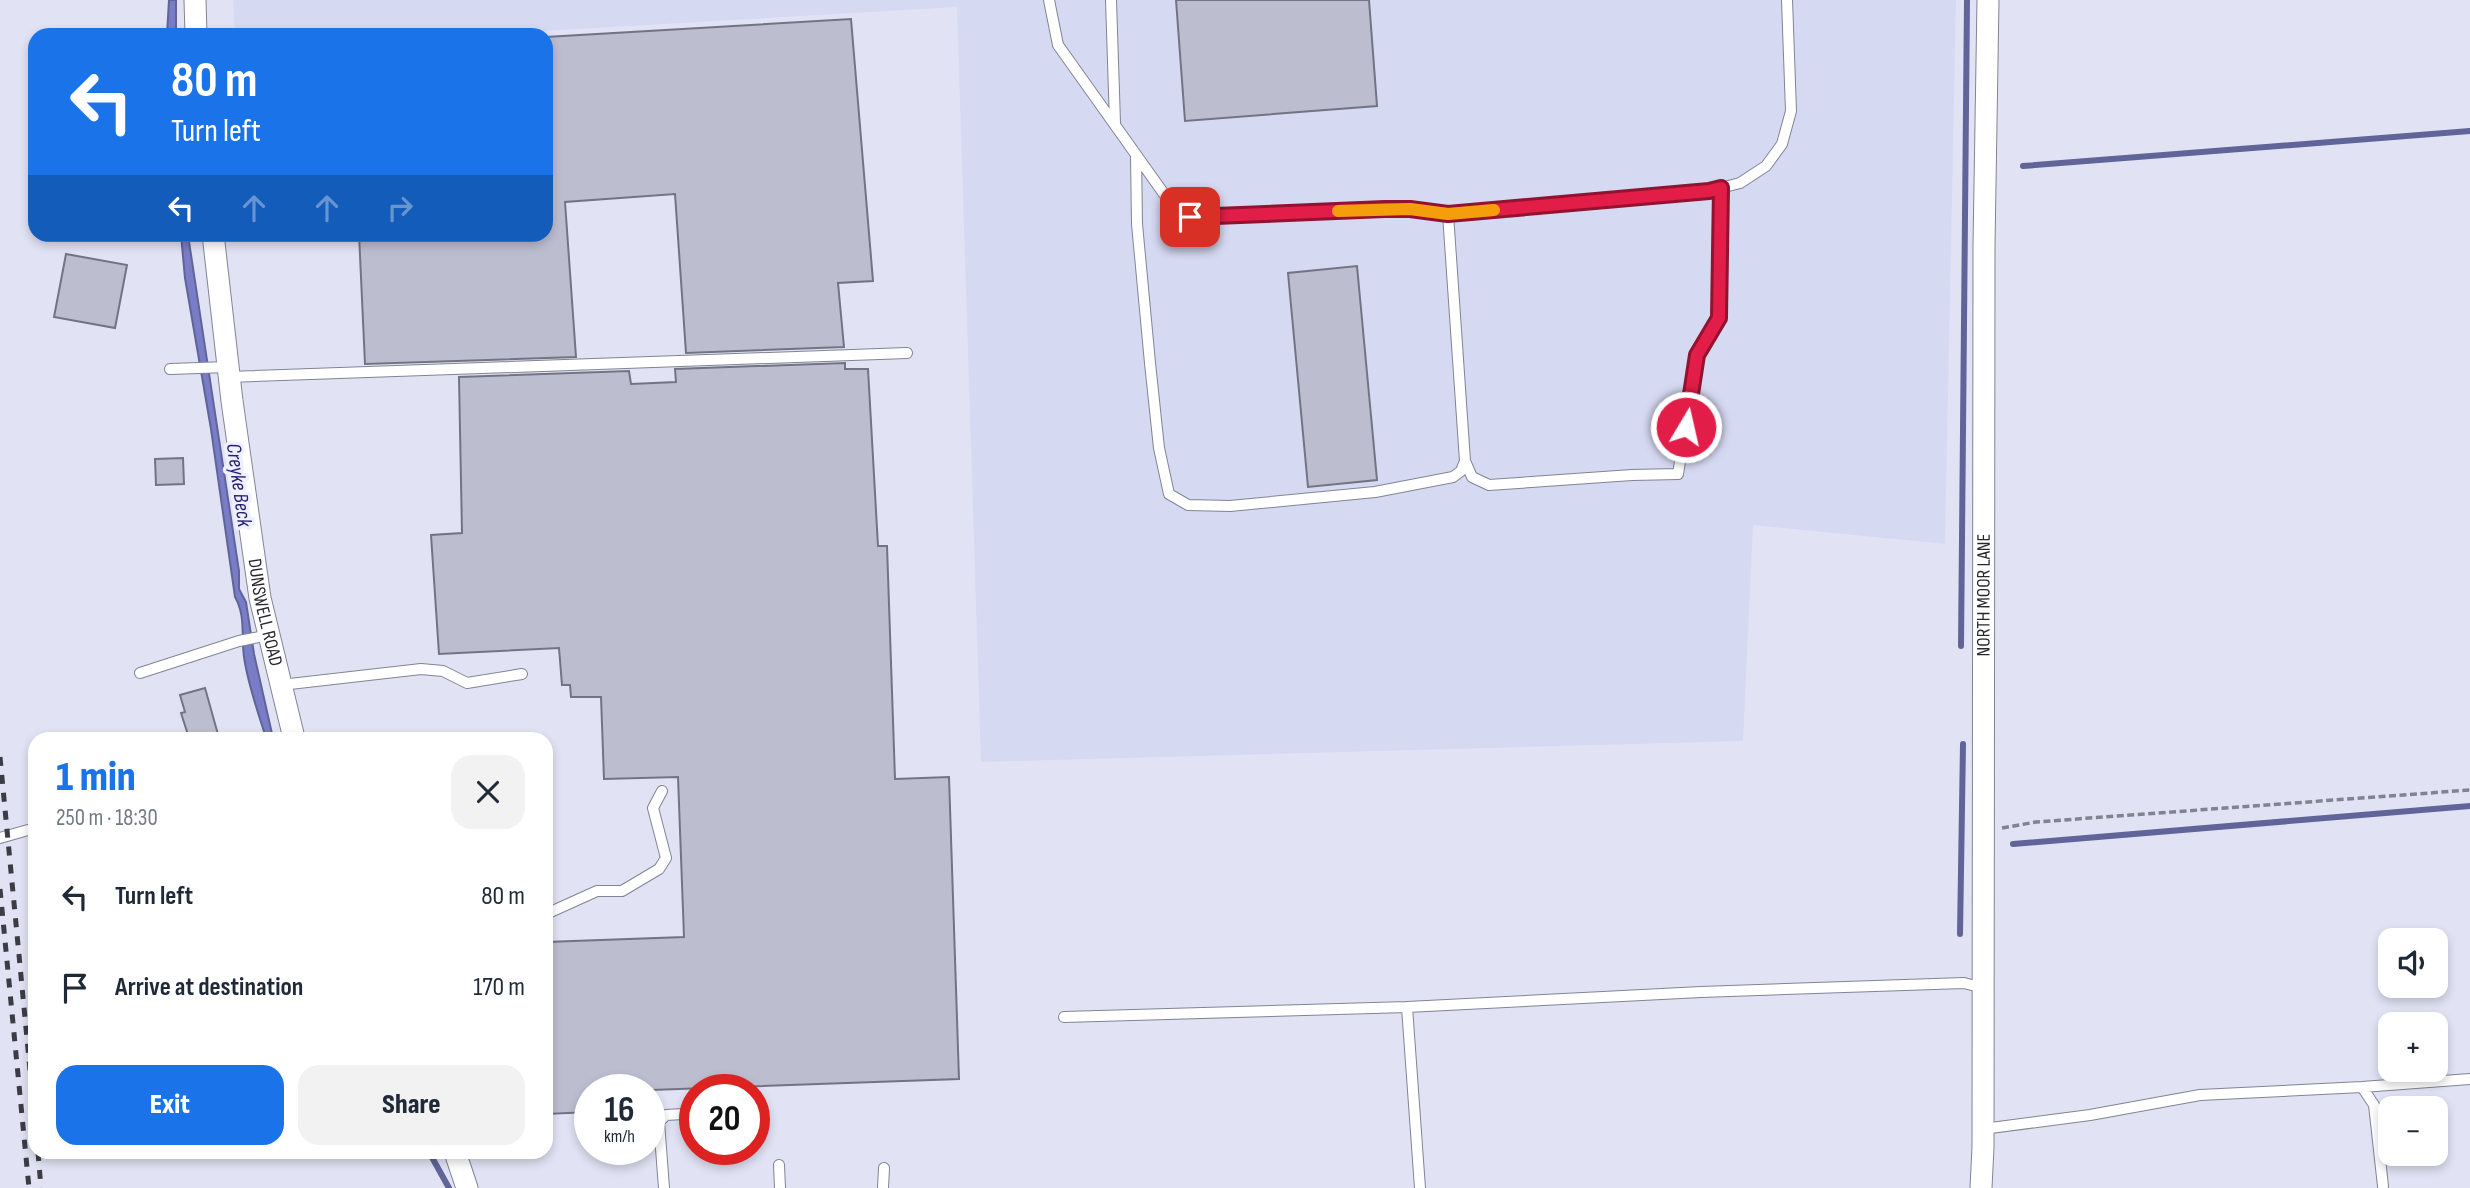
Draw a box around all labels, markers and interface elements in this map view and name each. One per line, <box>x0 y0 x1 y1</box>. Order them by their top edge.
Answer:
text: 80 m <box>171 52 258 111</box>
icon: left <box>56 56 147 147</box>
text: Turn left <box>171 112 261 151</box>
pin <box>1160 187 1220 247</box>
icon: left <box>162 189 200 227</box>
icon: ahead <box>235 189 273 227</box>
icon: ahead <box>308 189 346 227</box>
icon: right <box>381 189 419 227</box>
icon: arrive <box>1171 198 1209 236</box>
position arrow <box>1649 390 1723 464</box>
water label: Creyke Beck <box>221 442 257 529</box>
street label: NORTH MOOR LANE <box>1972 534 1995 656</box>
street label: DUNSWELL ROAD <box>243 557 288 668</box>
text: 1 min <box>56 752 136 803</box>
button: close <box>451 755 525 829</box>
text: 250 m · 18:30 <box>56 804 158 832</box>
icon: left <box>56 878 94 916</box>
text: Turn left <box>115 881 193 912</box>
text: 80 m <box>481 881 525 912</box>
map controls <box>2378 928 2448 1166</box>
button: sound <box>2378 928 2448 998</box>
icon: arrive <box>56 969 94 1007</box>
text: Arrive at destination <box>115 972 303 1003</box>
text: 170 m <box>473 972 525 1003</box>
button: + <box>2378 1012 2448 1082</box>
button: Exit <box>56 1065 284 1145</box>
button: Share <box>298 1065 525 1145</box>
speed limit sign: 20 <box>679 1074 770 1165</box>
text: 16 <box>604 1089 635 1132</box>
button: − <box>2378 1096 2448 1166</box>
text: km/h <box>604 1126 635 1147</box>

